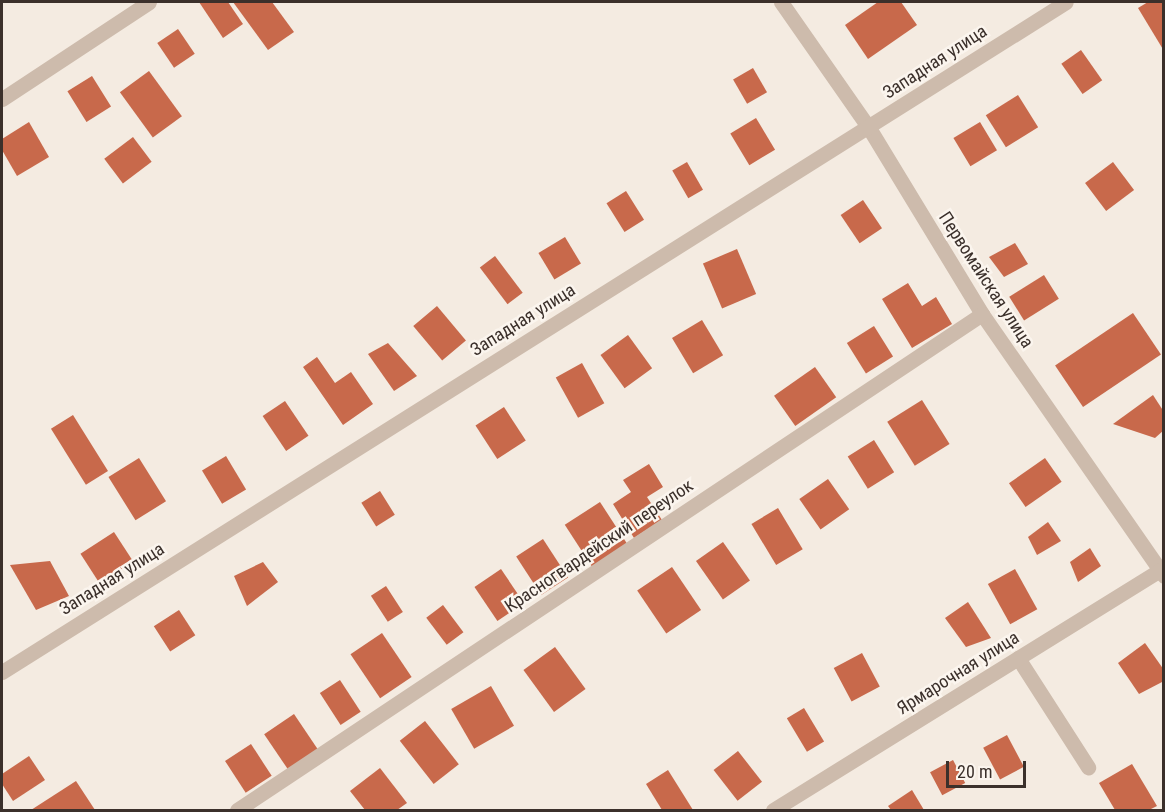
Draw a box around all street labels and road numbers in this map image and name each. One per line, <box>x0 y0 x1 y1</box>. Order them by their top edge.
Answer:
street label: Западная улица <box>879 20 991 104</box>
street label: Первомайская улица <box>934 208 1038 352</box>
street label: Западная улица <box>467 279 579 361</box>
street label: Красногвардейский переулок <box>501 475 697 617</box>
street label: Западная улица <box>56 538 168 620</box>
street label: Ярмарочная улица <box>893 627 1023 719</box>

